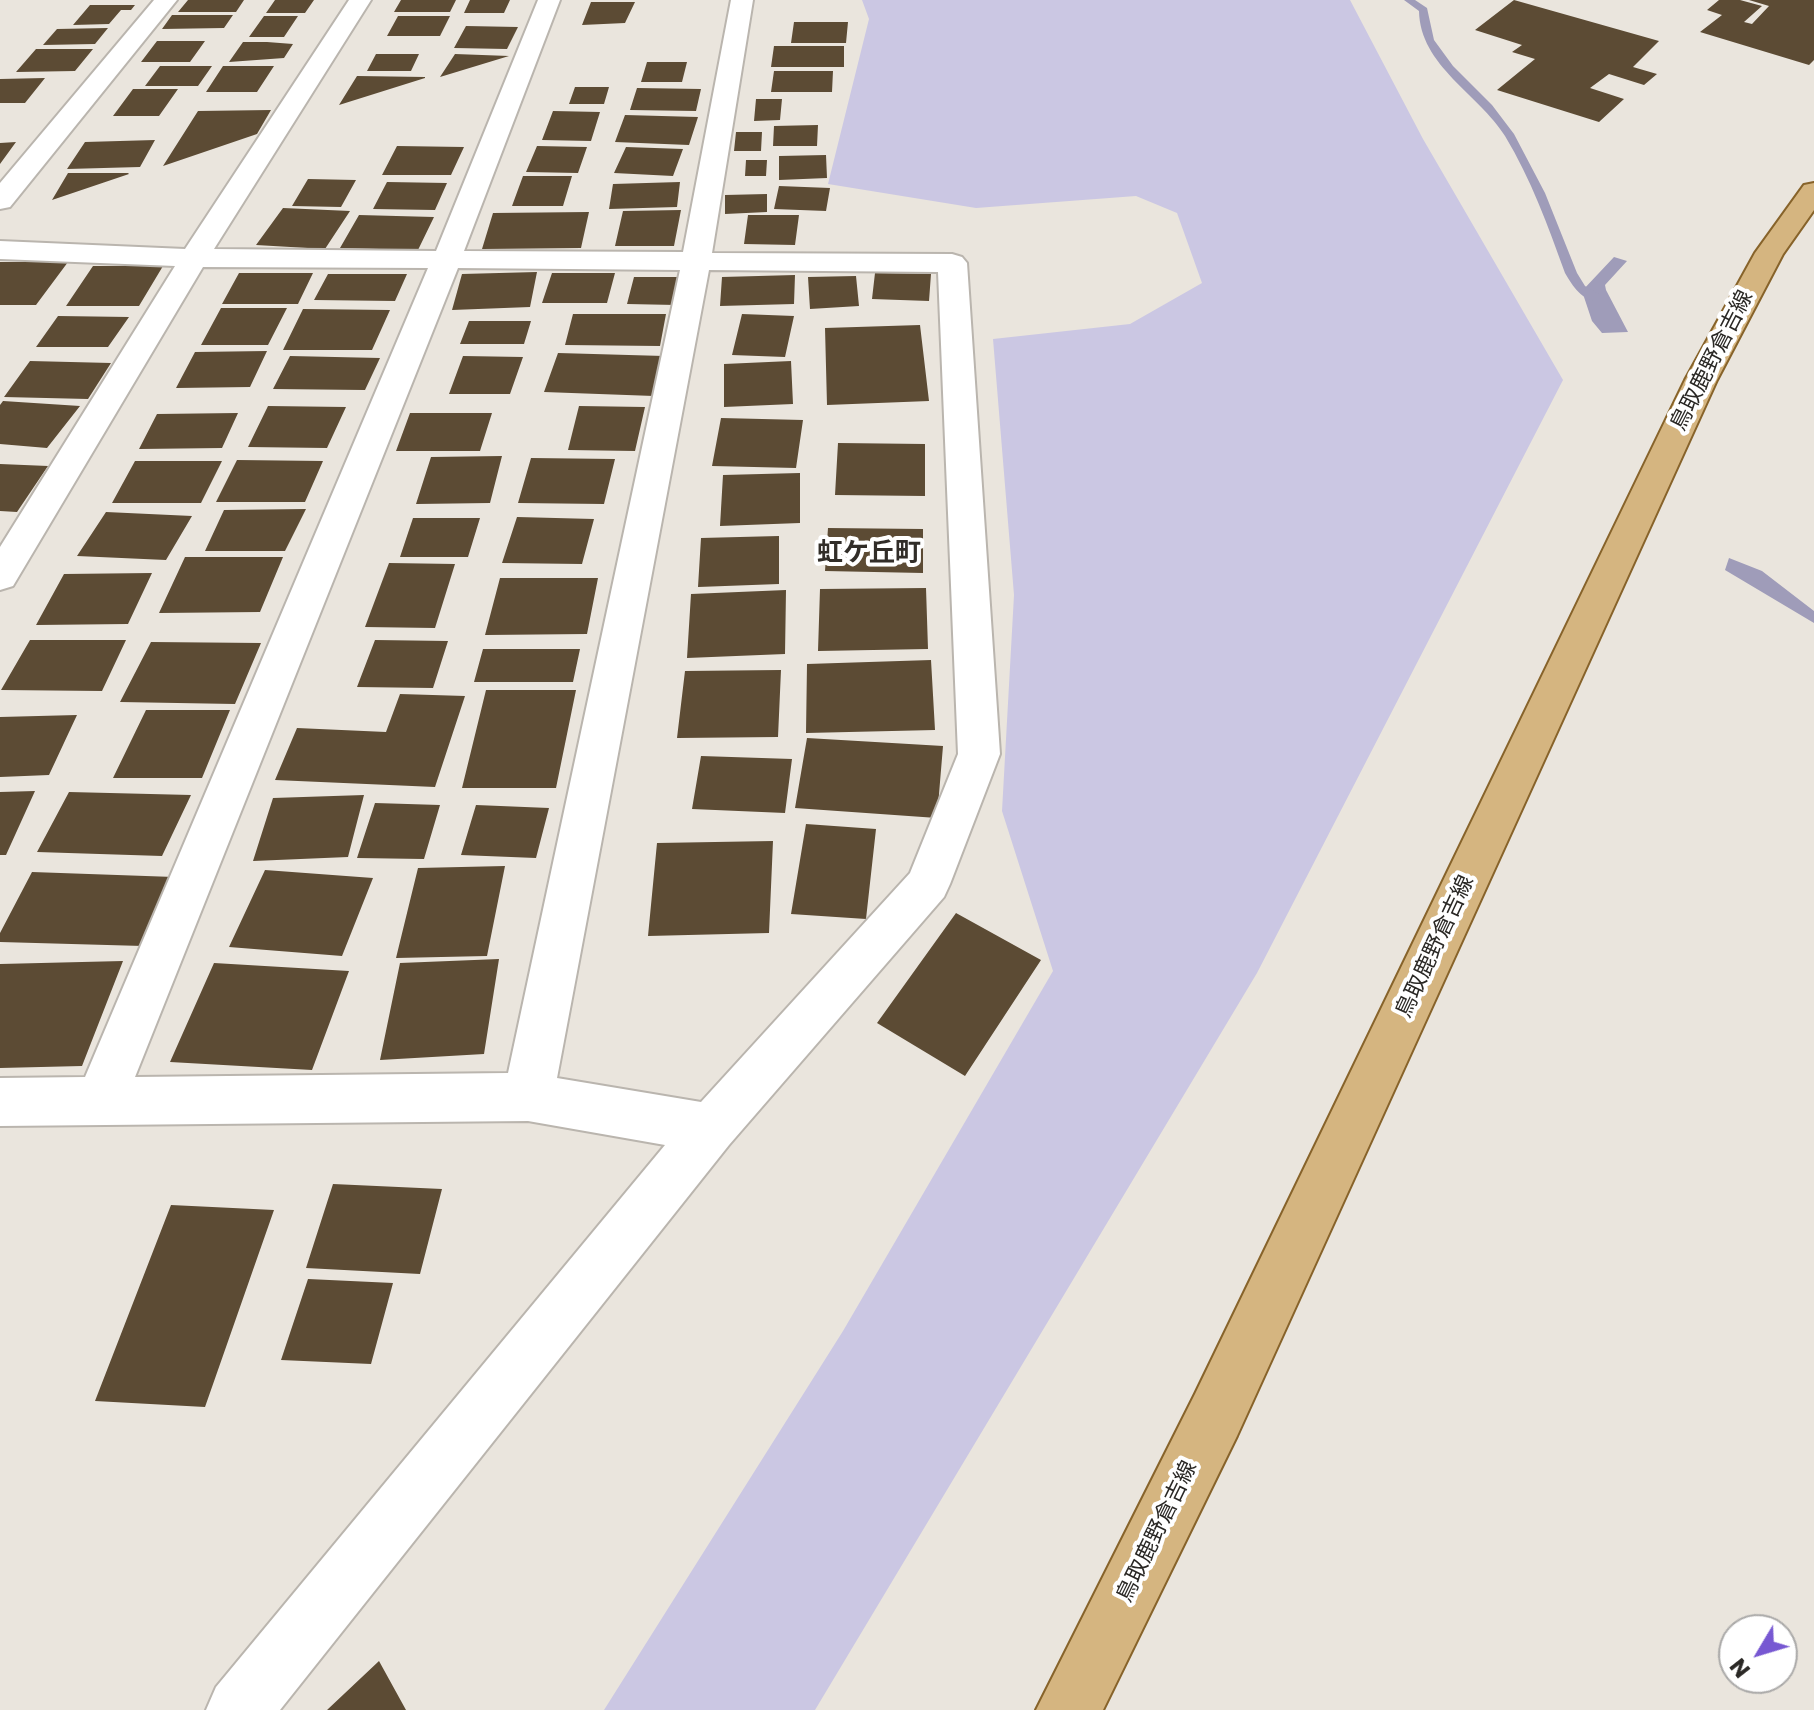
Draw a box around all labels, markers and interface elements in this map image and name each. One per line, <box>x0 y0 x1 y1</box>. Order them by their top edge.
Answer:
street label: 鳥取鹿野倉吉線 <box>1666 286 1760 436</box>
district label: 虹ケ丘町 <box>817 538 921 570</box>
street label: 鳥取鹿野倉吉線 <box>1391 872 1481 1022</box>
street label: 鳥取鹿野倉吉線 <box>1112 1457 1204 1607</box>
north arrow <box>1718 1614 1798 1694</box>
text: N <box>1723 1652 1758 1684</box>

